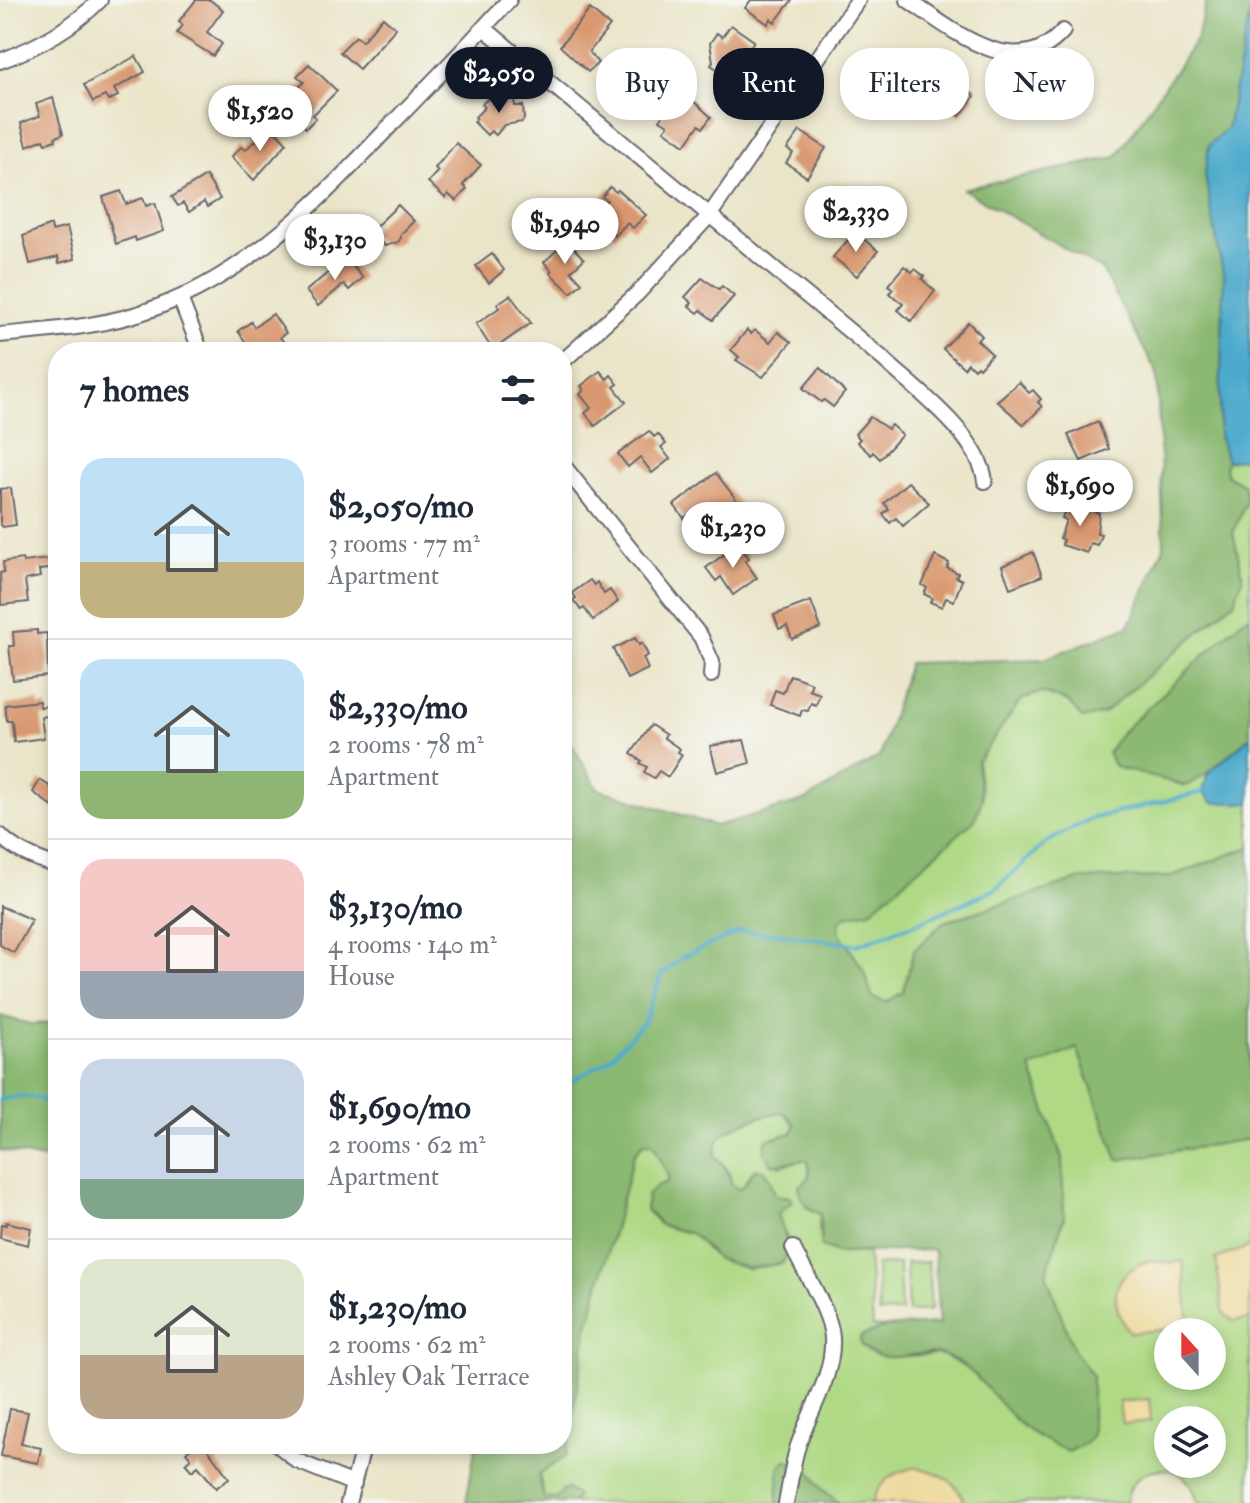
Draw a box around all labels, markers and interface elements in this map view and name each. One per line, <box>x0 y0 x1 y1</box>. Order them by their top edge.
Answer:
pin: $2,050 <box>434 47 564 115</box>
chip: Buy <box>596 48 697 120</box>
chip: Rent <box>713 48 824 120</box>
chip: Filters <box>840 48 969 120</box>
chip: New <box>985 48 1094 120</box>
text: $2,050 <box>463 57 535 89</box>
pin: $1,520 <box>195 85 325 153</box>
text: $1,520 <box>226 95 294 127</box>
pin: $2,330 <box>791 186 921 254</box>
text: $2,330 <box>822 196 890 228</box>
pin: $1,940 <box>500 198 630 266</box>
text: $1,940 <box>530 208 600 240</box>
pin: $3,130 <box>270 214 400 282</box>
text: $3,130 <box>303 224 367 256</box>
icon: filters <box>496 368 540 412</box>
text: 7 homes <box>80 369 189 412</box>
pin: $1,690 <box>1015 460 1145 528</box>
text: $1,690 <box>1045 470 1115 502</box>
text: $2,050/mo <box>328 485 474 528</box>
icon: home <box>144 490 240 586</box>
pin: $1,230 <box>668 502 798 570</box>
text: $1,230 <box>700 512 766 544</box>
text: 3 rooms · 77 m² <box>328 528 480 560</box>
text: Apartment <box>328 560 439 592</box>
text: $2,330/mo <box>328 686 468 729</box>
icon: home <box>144 691 240 787</box>
text: 2 rooms · 78 m² <box>328 729 484 761</box>
text: Apartment <box>328 761 439 793</box>
text: $3,130/mo <box>328 886 462 929</box>
icon: home <box>144 891 240 987</box>
text: 4 rooms · 140 m² <box>328 929 497 961</box>
text: House <box>328 961 395 993</box>
text: $1,690/mo <box>328 1086 471 1129</box>
icon: home <box>144 1091 240 1187</box>
text: 2 rooms · 62 m² <box>328 1129 486 1161</box>
text: Apartment <box>328 1161 439 1193</box>
text: $1,230/mo <box>328 1286 467 1329</box>
icon: home <box>144 1291 240 1387</box>
north arrow <box>1154 1318 1226 1390</box>
map controls <box>1154 1318 1226 1478</box>
text: 2 rooms · 62 m² <box>328 1329 486 1361</box>
text: Ashley Oak Terrace <box>328 1361 529 1393</box>
button: layers <box>1154 1406 1226 1478</box>

